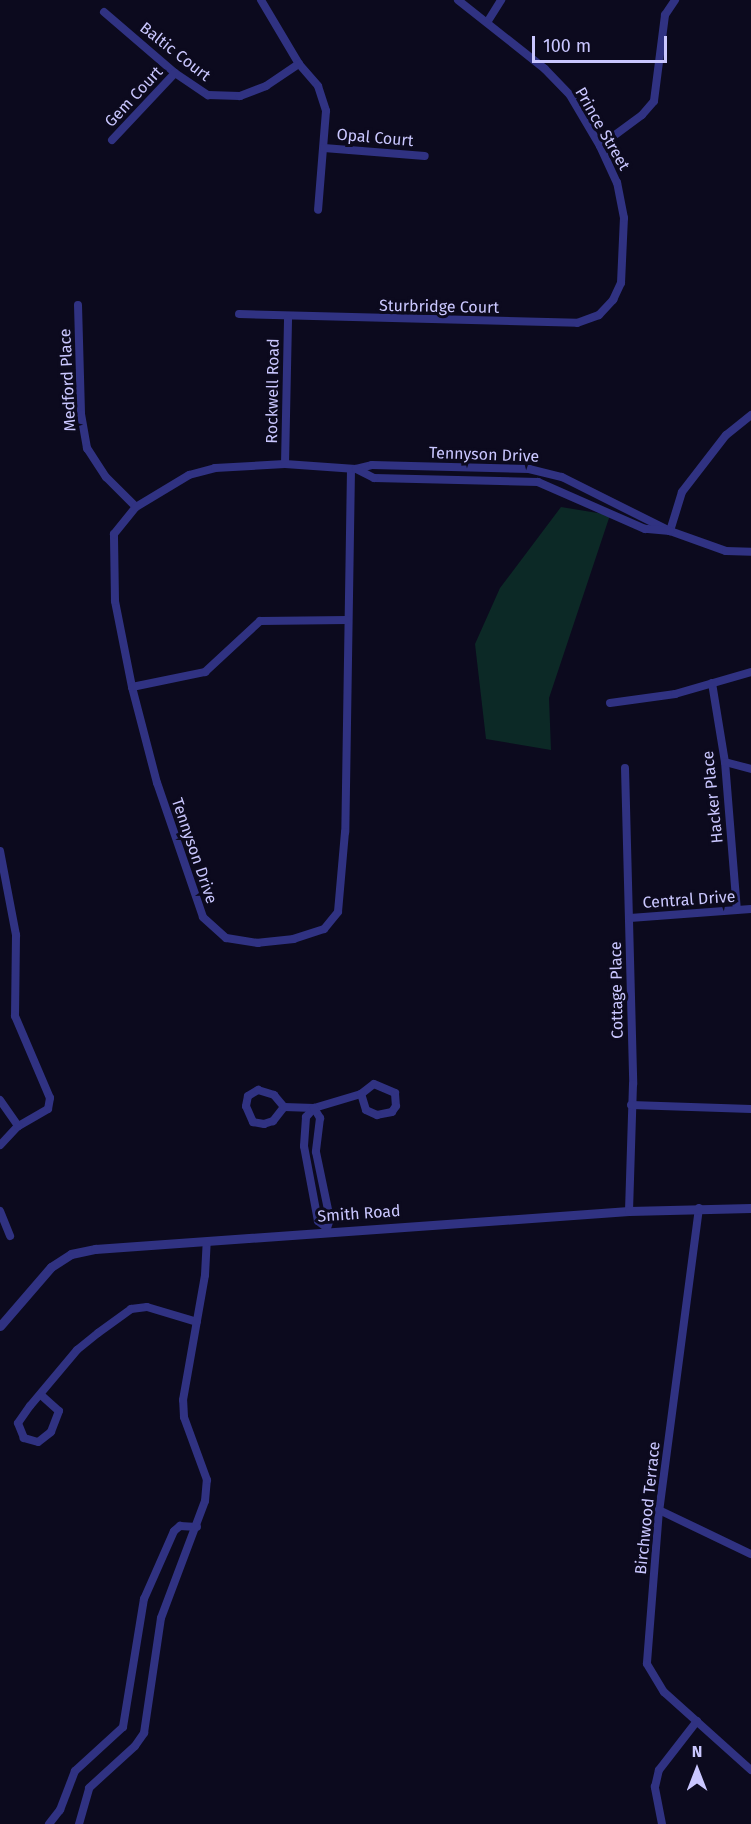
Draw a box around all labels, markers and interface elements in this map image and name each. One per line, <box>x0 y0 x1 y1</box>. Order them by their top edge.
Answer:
street label: Baltic Court <box>136 18 214 86</box>
scale bar <box>535 24 670 62</box>
text: 100 m <box>543 35 591 57</box>
street label: Gem Court <box>101 63 167 131</box>
street label: Prince Street <box>571 84 633 174</box>
street label: Opal Court <box>336 125 414 151</box>
street label: Sturbridge Court <box>379 296 499 318</box>
street label: Medford Place <box>56 328 80 432</box>
street label: Rockwell Road <box>262 338 284 444</box>
street label: Tennyson Drive <box>428 443 540 467</box>
street label: Hacker Place <box>699 750 727 844</box>
street label: Tennyson Drive <box>167 796 221 906</box>
street label: Central Drive <box>642 887 736 913</box>
street label: Cottage Place <box>607 941 627 1039</box>
street label: Smith Road <box>317 1202 401 1226</box>
street label: Birchwood Terrace <box>631 1441 665 1575</box>
north arrow <box>667 1740 727 1800</box>
text: N <box>692 1742 702 1761</box>

